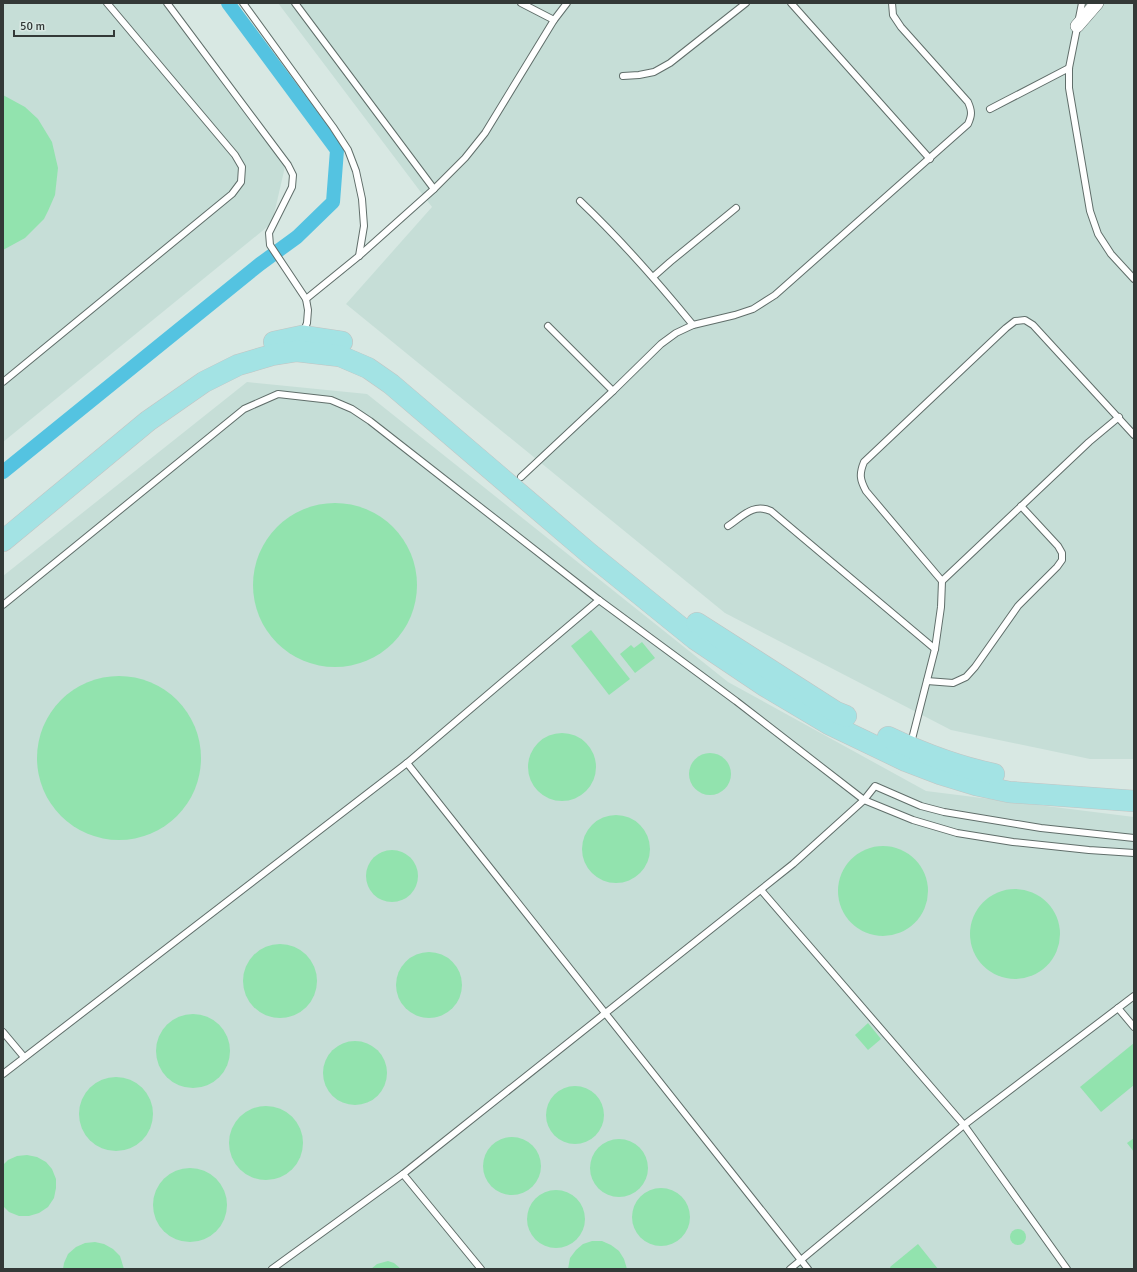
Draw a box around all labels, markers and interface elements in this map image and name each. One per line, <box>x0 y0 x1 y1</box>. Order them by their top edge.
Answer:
scale bar <box>14 12 114 38</box>
text: 50 m <box>20 19 45 34</box>

